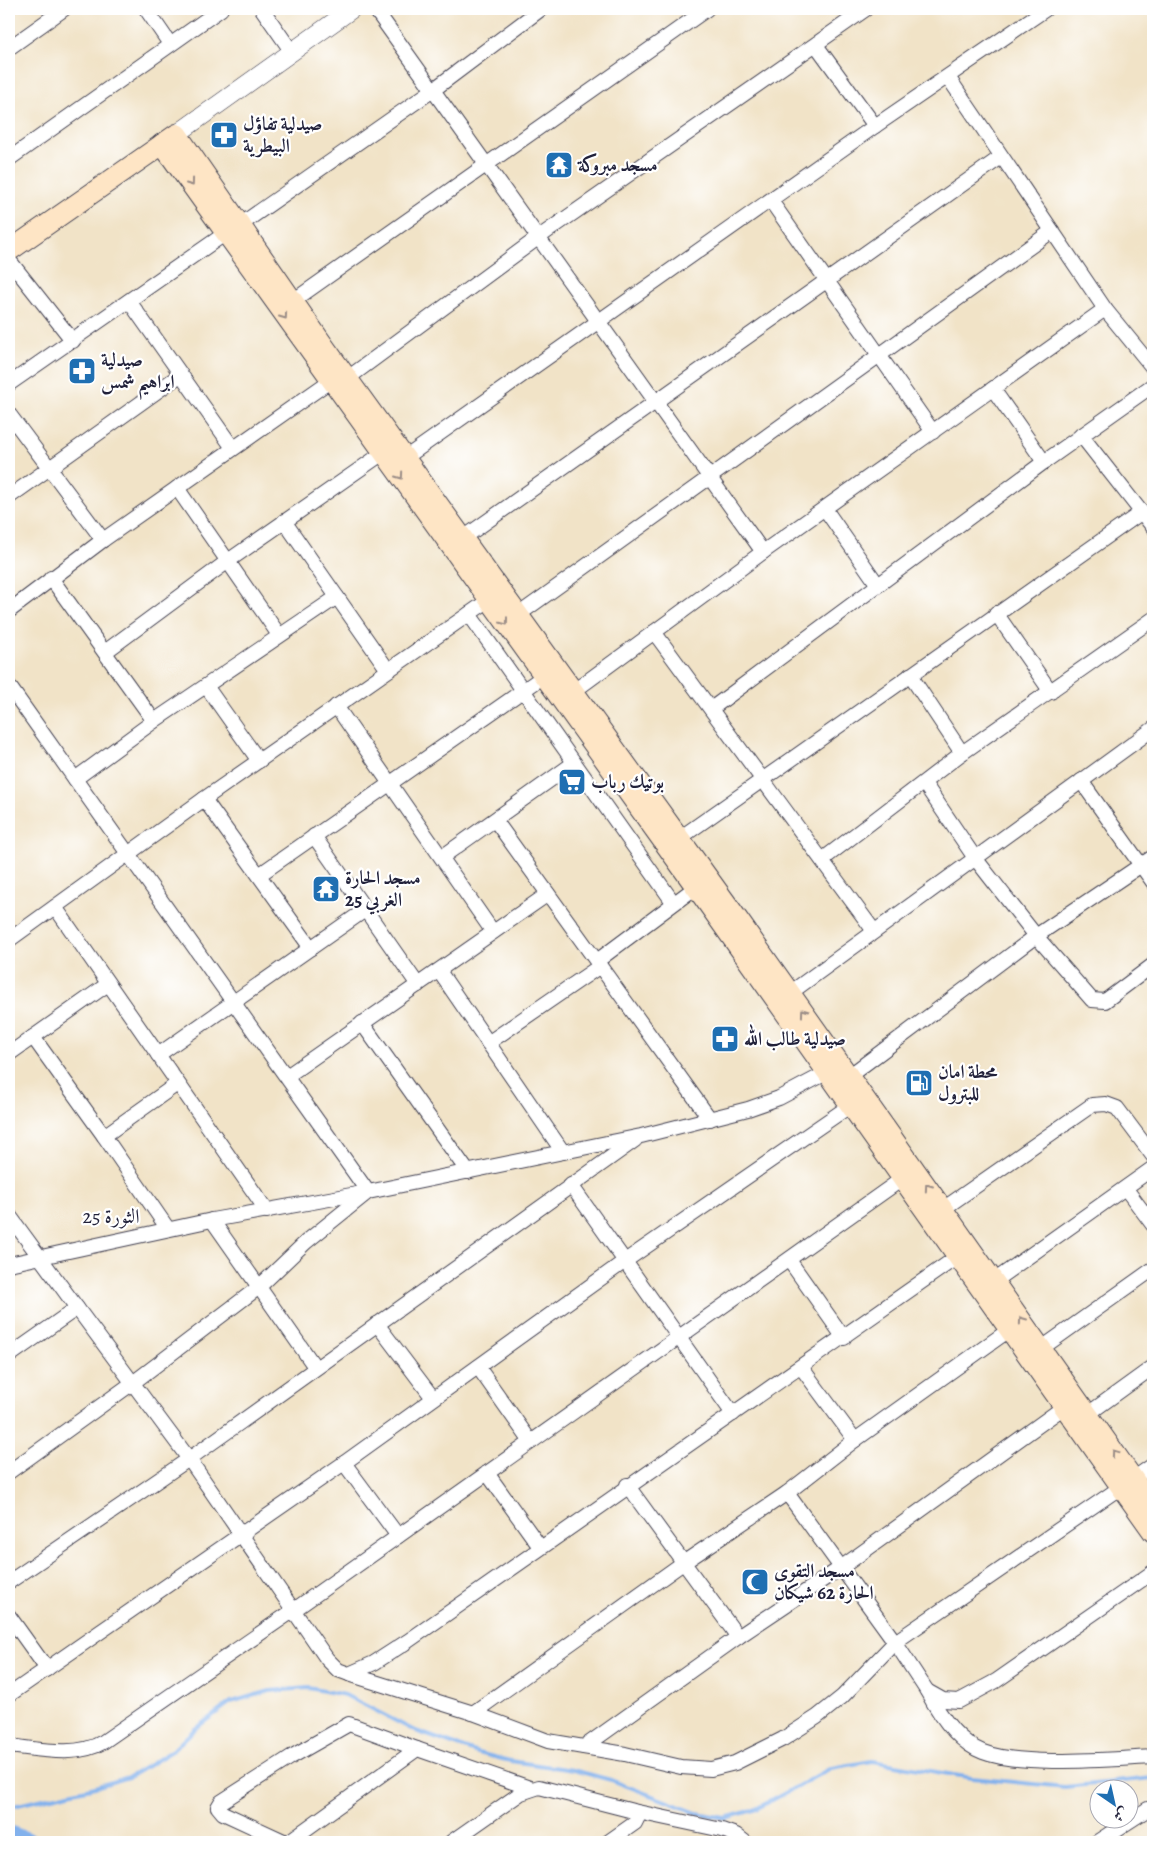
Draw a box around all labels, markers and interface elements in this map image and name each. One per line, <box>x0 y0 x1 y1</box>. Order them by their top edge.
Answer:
place label: صيدلية تفاؤل البيطرية <box>243 111 323 159</box>
pharmacy icon: صيدلية تفاؤل البيطرية <box>209 120 239 150</box>
temple icon: مسجد مبروكة <box>544 150 574 180</box>
place label: مسجد مبروكة <box>577 152 658 178</box>
one-way arrow <box>185 178 194 187</box>
one-way arrow <box>279 310 287 319</box>
place label: صيدلية ابراهيم شمس <box>101 347 175 400</box>
pharmacy icon: صيدلية ابراهيم شمس <box>67 356 97 386</box>
one-way arrow <box>394 470 403 480</box>
one-way arrow <box>500 616 508 625</box>
supermarket icon: بوتيك رباب <box>557 767 587 797</box>
place label: بوتيك رباب <box>591 769 664 795</box>
place label: مسجد الحارة 25 الغربي <box>345 865 421 915</box>
temple icon: مسجد الحارة 25 الغربي <box>311 874 341 904</box>
one-way arrow <box>801 1009 809 1018</box>
place label: صيدلية طالب الله <box>744 1023 846 1052</box>
pharmacy icon: صيدلية طالب الله <box>710 1024 740 1054</box>
place label: محطة امان للبترول <box>938 1059 998 1107</box>
fuel station icon: محطة امان للبترول <box>904 1068 934 1098</box>
one-way arrow <box>925 1184 934 1193</box>
district label: الثورة 25 <box>82 1203 140 1230</box>
one-way arrow <box>1019 1316 1028 1326</box>
one-way arrow <box>1112 1449 1121 1459</box>
place label: مسجد التقوى الحارة 62 شيكان <box>774 1558 874 1606</box>
mosque icon: مسجد التقوى الحارة 62 شيكان <box>740 1567 770 1597</box>
north arrow <box>1090 1778 1140 1828</box>
text: ش <box>1110 1803 1132 1826</box>

